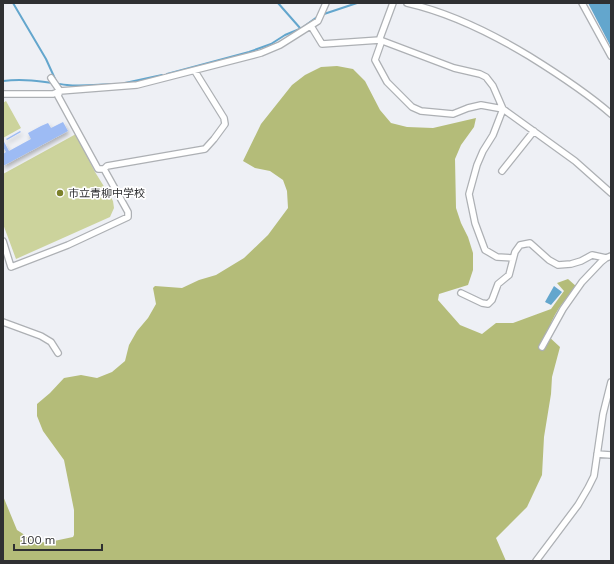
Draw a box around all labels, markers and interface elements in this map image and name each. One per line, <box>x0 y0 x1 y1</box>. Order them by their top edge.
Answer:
place label: 市立青柳中学校 <box>68 186 145 200</box>
marker: 市立青柳中学校 <box>55 188 65 198</box>
scale bar <box>14 526 102 552</box>
text: 100 m <box>20 532 55 547</box>

